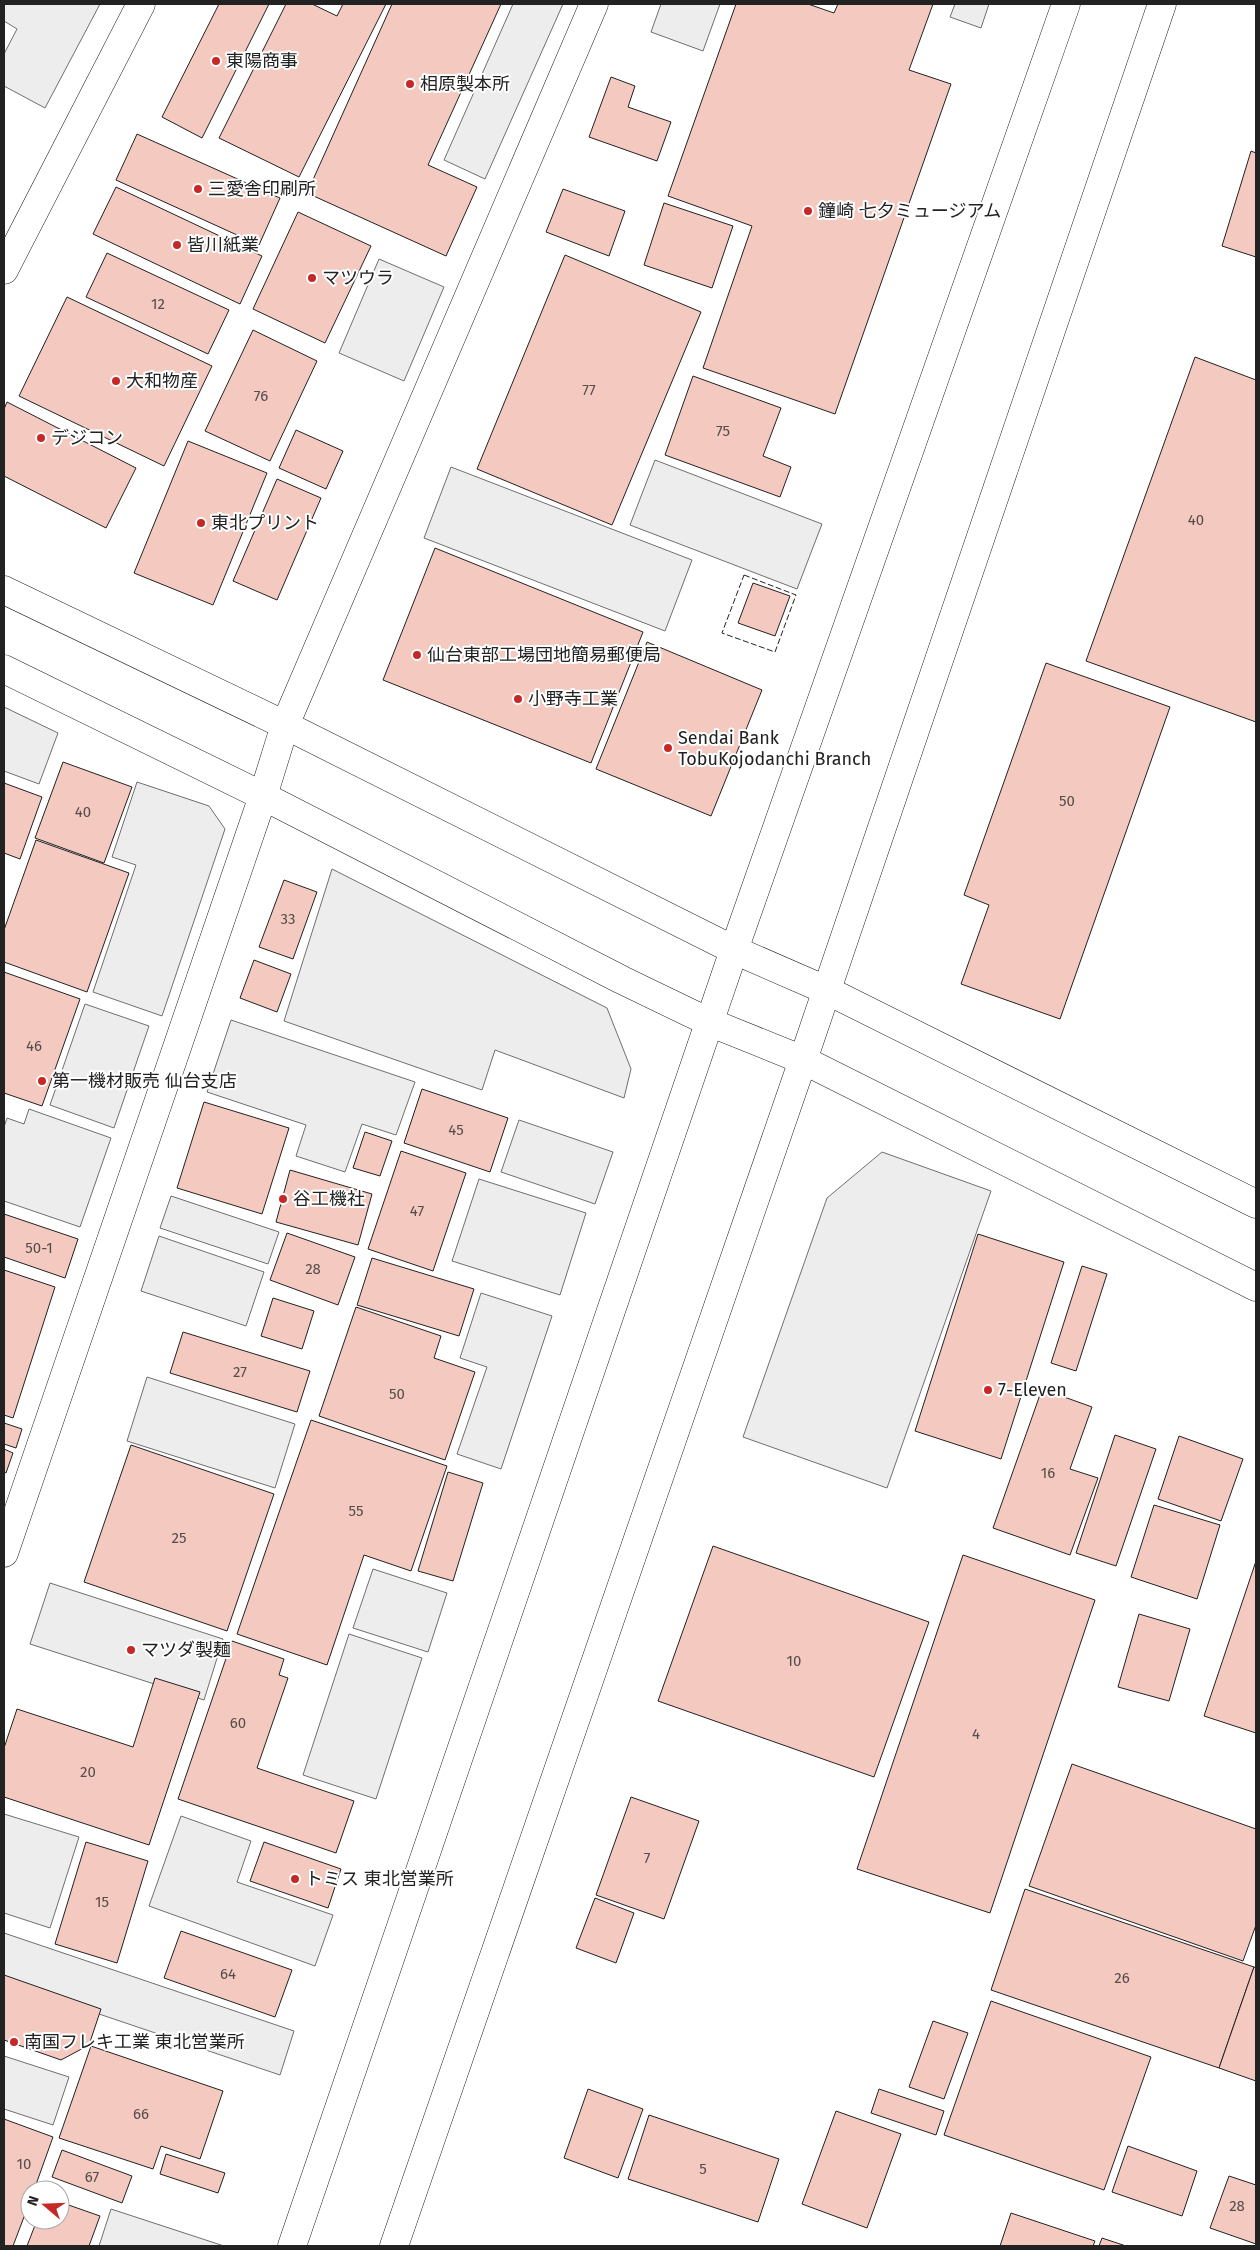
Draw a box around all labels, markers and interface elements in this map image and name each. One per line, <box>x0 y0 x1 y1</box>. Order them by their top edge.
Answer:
place label: 東陽商事 <box>226 50 298 72</box>
marker: 東陽商事 <box>210 55 222 67</box>
place label: 相原製本所 <box>420 73 510 95</box>
marker: 相原製本所 <box>404 78 416 90</box>
place label: 三愛舎印刷所 <box>208 178 316 200</box>
marker: 三愛舎印刷所 <box>192 183 204 195</box>
place label: 鐘崎 七夕ミュージアム <box>818 200 1001 222</box>
marker: 鐘崎 七夕ミュージアム <box>802 205 814 217</box>
place label: 皆川紙業 <box>187 234 259 256</box>
marker: 皆川紙業 <box>171 239 183 251</box>
place label: マツウラ <box>322 267 394 289</box>
marker: マツウラ <box>306 272 318 284</box>
house number: 12 <box>151 295 165 313</box>
place label: 大和物産 <box>126 370 198 392</box>
marker: 大和物産 <box>110 375 122 387</box>
house number: 77 <box>582 381 596 399</box>
house number: 76 <box>254 387 268 405</box>
house number: 75 <box>716 422 730 440</box>
place label: デジコン <box>51 427 123 449</box>
marker: デジコン <box>35 432 47 444</box>
house number: 40 <box>1188 511 1204 529</box>
place label: 東北プリント <box>211 512 319 534</box>
marker: 東北プリント <box>195 517 207 529</box>
place label: 仙台東部工場団地簡易郵便局 <box>427 644 661 666</box>
marker: 仙台東部工場団地簡易郵便局 <box>411 649 423 661</box>
place label: 小野寺工業 <box>528 688 618 710</box>
marker: 小野寺工業 <box>512 693 524 705</box>
place label: Sendai Bank TobuKojodanchi Branch <box>678 727 871 770</box>
marker: Sendai Bank TobuKojodanchi Branch <box>662 742 674 754</box>
house number: 50 <box>1059 792 1075 810</box>
house number: 40 <box>75 803 91 821</box>
house number: 33 <box>281 910 295 928</box>
house number: 46 <box>26 1037 42 1055</box>
place label: 第一機材販売 仙台支店 <box>52 1070 237 1092</box>
marker: 第一機材販売 仙台支店 <box>36 1075 48 1087</box>
house number: 45 <box>448 1121 464 1139</box>
place label: 谷工機社 <box>293 1188 365 1210</box>
marker: 谷工機社 <box>277 1193 289 1205</box>
house number: 47 <box>410 1202 424 1220</box>
house number: 50-1 <box>25 1239 53 1257</box>
house number: 28 <box>305 1260 321 1278</box>
house number: 27 <box>233 1363 247 1381</box>
place label: 7-Eleven <box>998 1379 1067 1401</box>
marker: 7-Eleven <box>982 1384 994 1396</box>
house number: 50 <box>389 1385 405 1403</box>
house number: 16 <box>1041 1464 1055 1482</box>
house number: 55 <box>349 1502 363 1520</box>
house number: 25 <box>172 1529 186 1547</box>
place label: マツダ製麺 <box>141 1639 231 1661</box>
marker: マツダ製麺 <box>125 1644 137 1656</box>
house number: 10 <box>787 1652 801 1670</box>
house number: 60 <box>230 1714 246 1732</box>
house number: 4 <box>972 1725 980 1743</box>
house number: 20 <box>80 1763 96 1781</box>
house number: 7 <box>644 1849 651 1867</box>
place label: トミス 東北営業所 <box>305 1868 454 1890</box>
marker: トミス 東北営業所 <box>289 1873 301 1885</box>
house number: 15 <box>95 1893 109 1911</box>
house number: 64 <box>220 1965 236 1983</box>
house number: 26 <box>1114 1969 1130 1987</box>
place label: 南国フレキ工業 東北営業所 <box>24 2031 245 2053</box>
marker: 南国フレキ工業 東北営業所 <box>8 2036 20 2048</box>
house number: 66 <box>133 2105 149 2123</box>
house number: 10 <box>17 2155 31 2173</box>
house number: 5 <box>699 2160 707 2178</box>
house number: 67 <box>85 2168 99 2186</box>
north arrow <box>20 2180 70 2230</box>
text: N <box>24 2194 43 2208</box>
house number: 28 <box>1229 2197 1245 2215</box>

